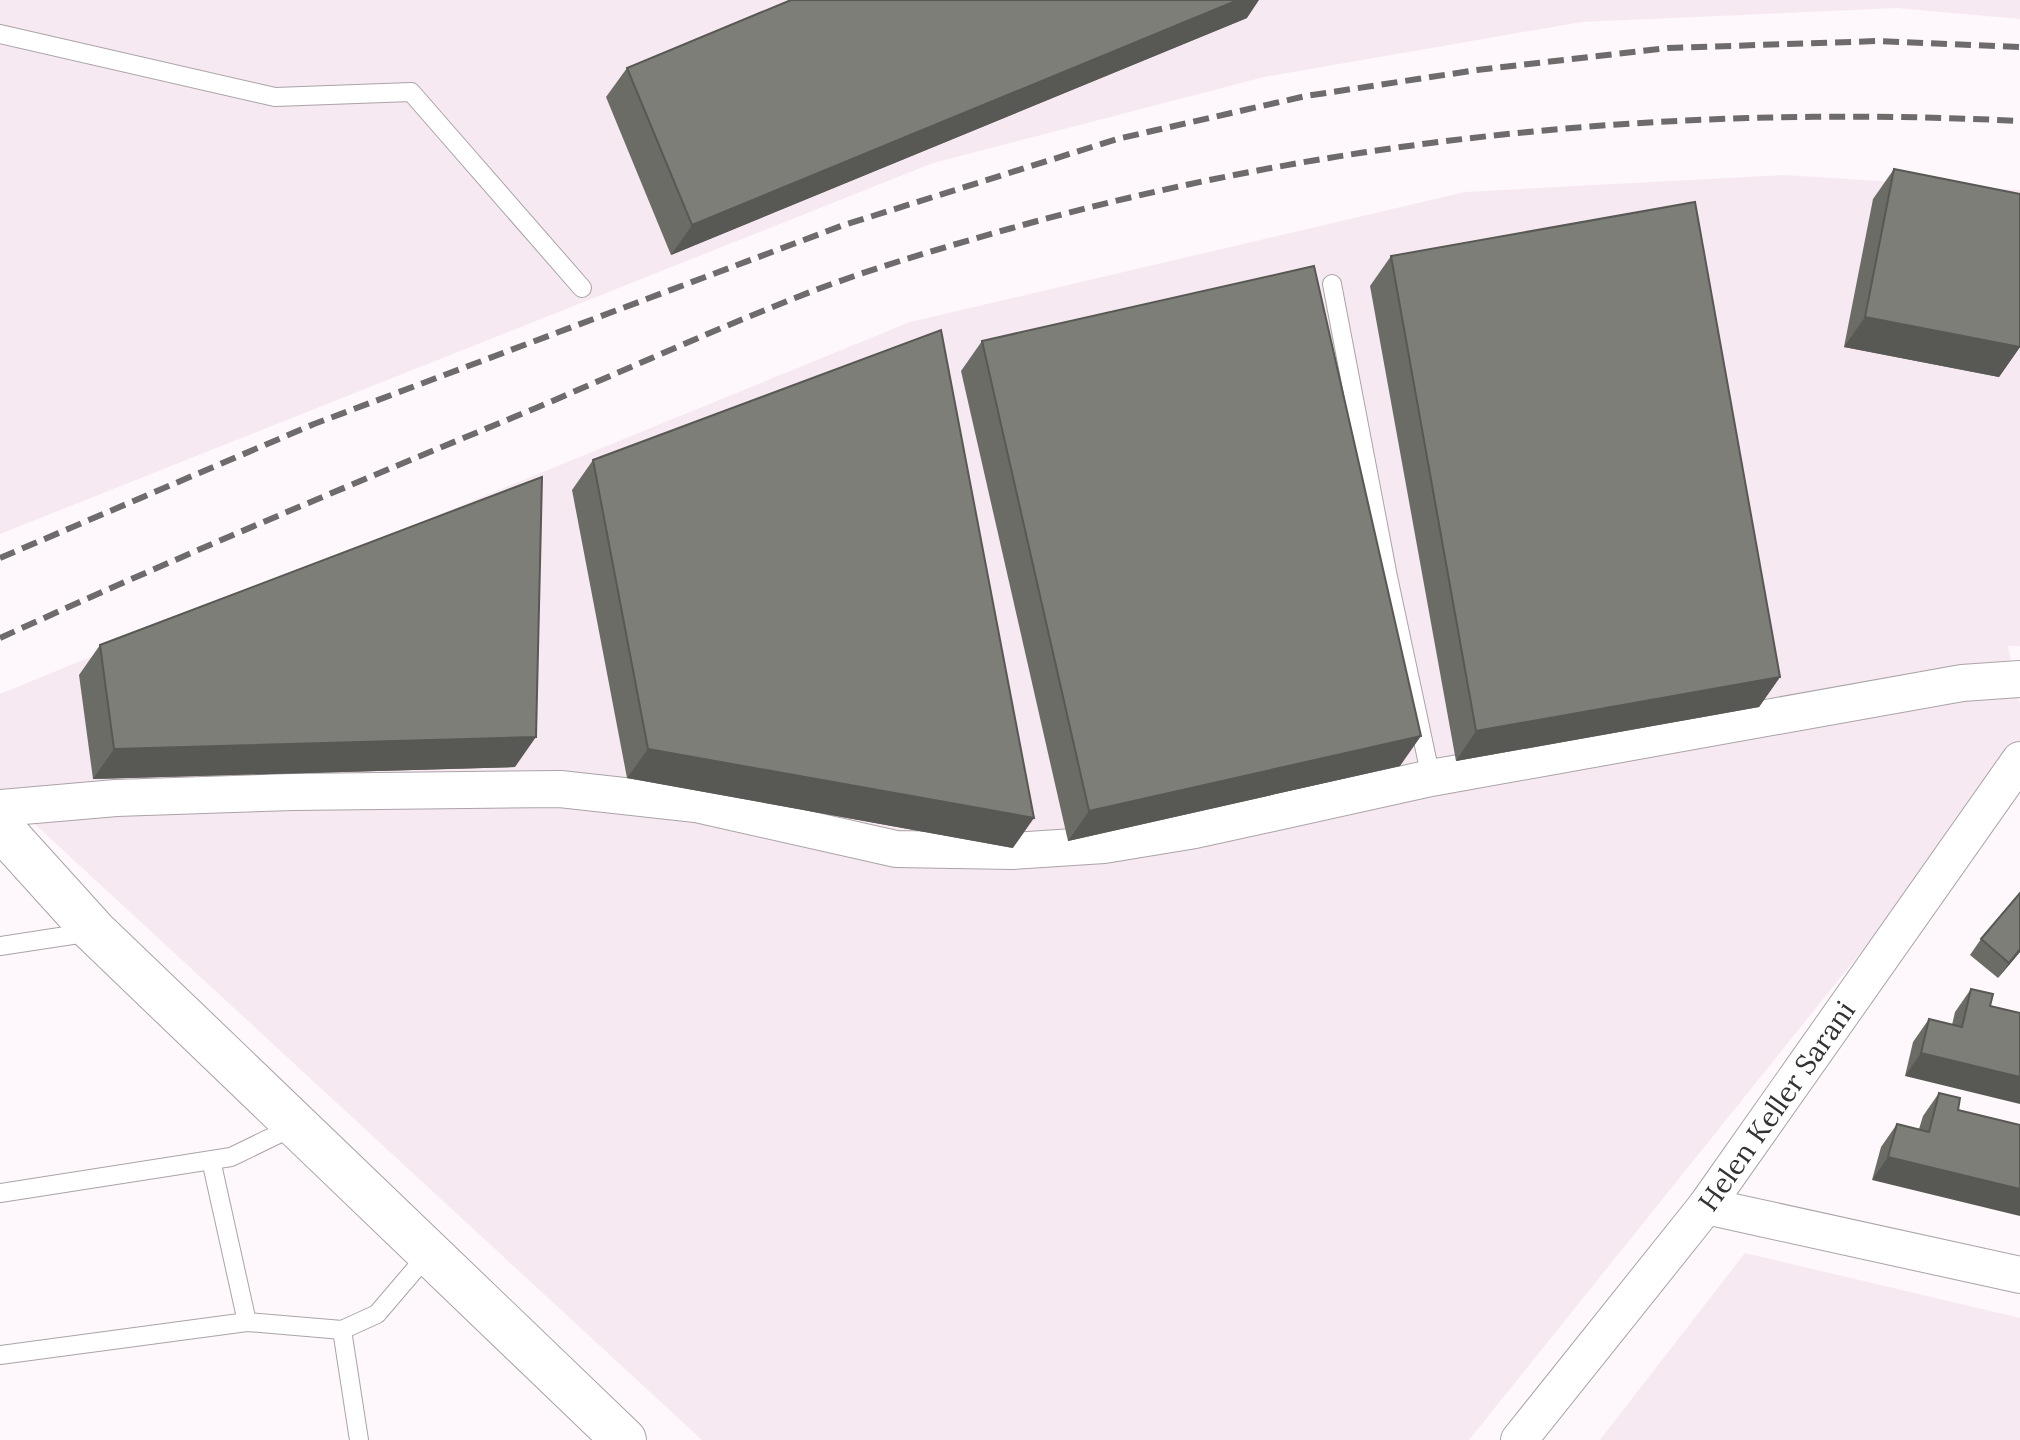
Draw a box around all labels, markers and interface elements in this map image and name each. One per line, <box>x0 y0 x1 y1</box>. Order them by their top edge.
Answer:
street label: Helen Keller Sarani <box>1690 994 1863 1218</box>

